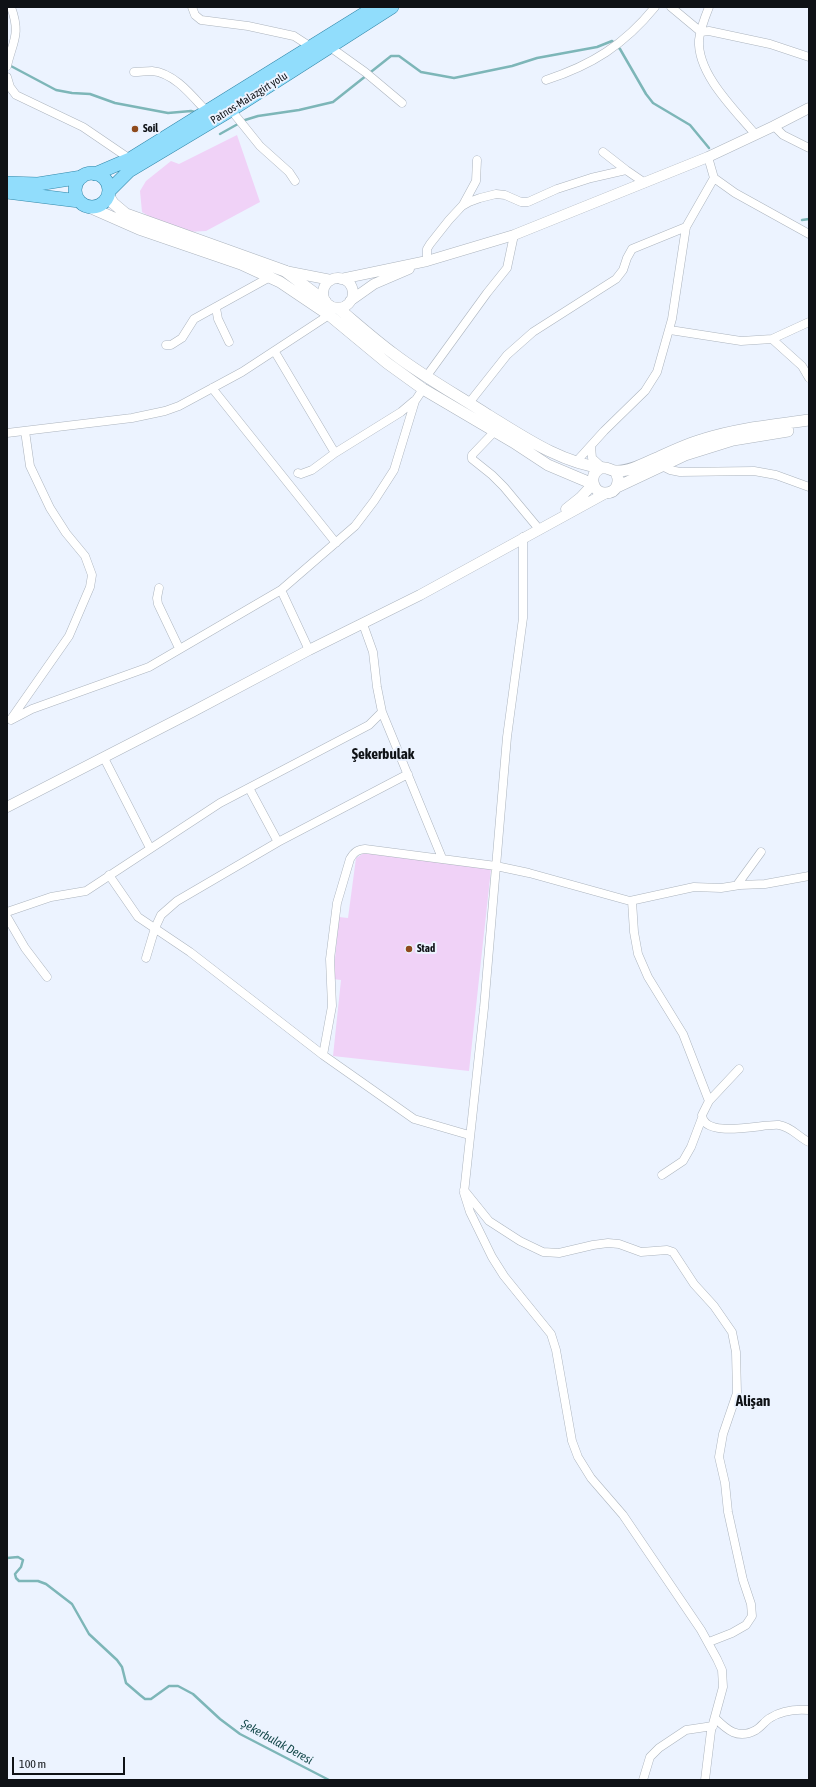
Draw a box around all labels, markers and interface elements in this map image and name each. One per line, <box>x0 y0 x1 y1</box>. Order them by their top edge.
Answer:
street label: Patnos-Malazgirt yolu <box>208 69 290 127</box>
place label: Soil <box>143 122 158 136</box>
marker: Soil <box>130 124 140 134</box>
district label: Şekerbulak <box>352 745 414 763</box>
place label: Stad <box>417 942 435 956</box>
marker: Stad <box>404 944 414 954</box>
district label: Alişan <box>736 1392 770 1410</box>
water label: Şekerbulak Deresi <box>239 1716 315 1768</box>
scale bar <box>14 1749 127 1775</box>
text: 100 m <box>19 1757 46 1771</box>

